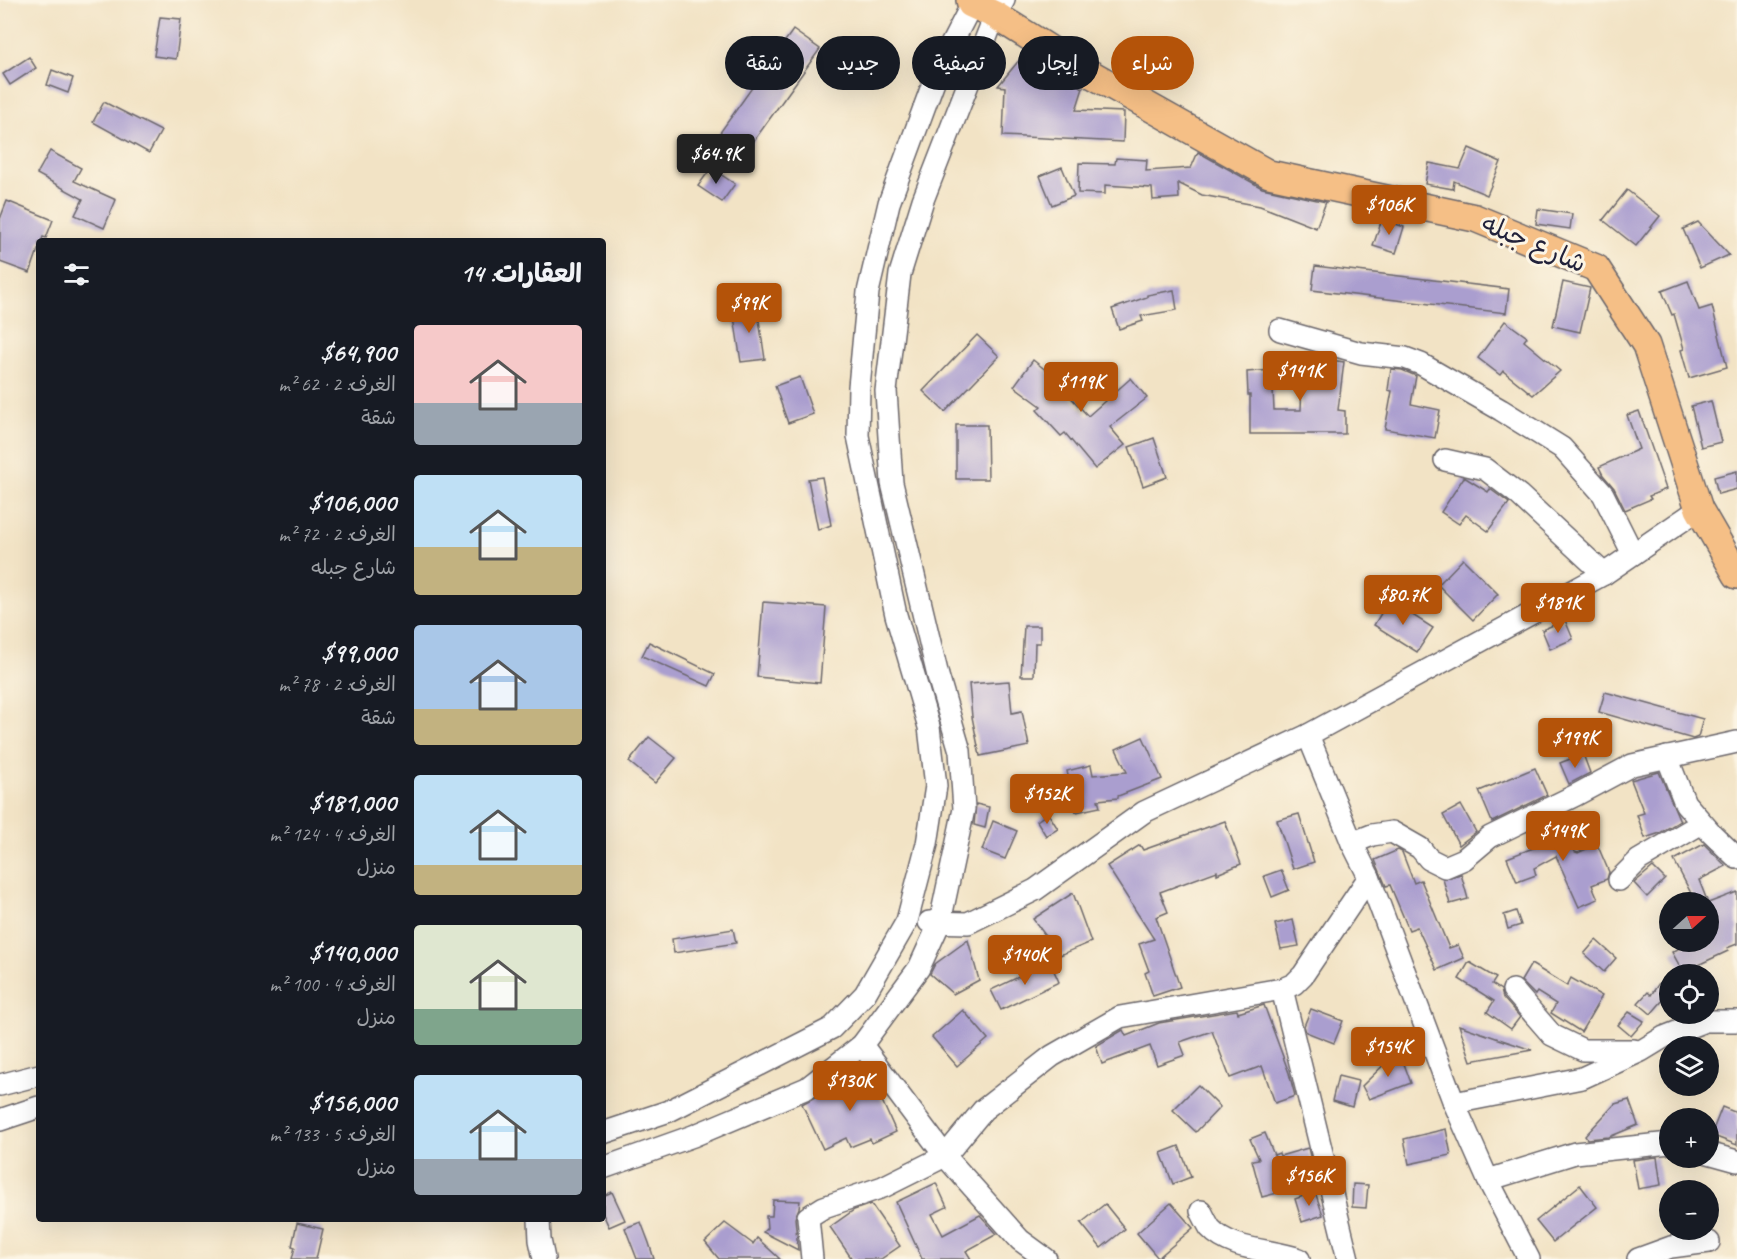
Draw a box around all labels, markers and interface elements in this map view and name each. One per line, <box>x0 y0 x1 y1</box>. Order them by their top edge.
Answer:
chip: شقة <box>725 36 804 90</box>
chip: جديد <box>816 36 900 90</box>
chip: تصفية <box>912 36 1006 90</box>
chip: إيجار <box>1018 36 1099 90</box>
chip: شراء <box>1111 36 1194 90</box>
pin: $64.9K <box>667 134 765 185</box>
text: $64.9K <box>691 141 741 166</box>
pin: $106K <box>1347 185 1431 236</box>
text: $106K <box>1366 192 1412 217</box>
street label: شارع جبله <box>1476 207 1591 281</box>
text: العقارات: 14 <box>460 257 582 290</box>
icon: filters <box>60 258 93 291</box>
pin: $99K <box>713 283 785 334</box>
text: $99K <box>731 290 767 315</box>
text: $64,900 <box>320 336 396 369</box>
icon: home <box>462 349 534 421</box>
pin: $141K <box>1258 351 1342 402</box>
text: $141K <box>1277 358 1323 383</box>
pin: $119K <box>1039 362 1123 413</box>
text: $119K <box>1058 369 1104 394</box>
text: الغرف: 2 · 62 m² <box>278 372 396 397</box>
text: شقة <box>361 405 396 430</box>
text: $106,000 <box>308 486 396 519</box>
icon: home <box>462 499 534 571</box>
text: الغرف: 2 · 72 m² <box>278 522 396 547</box>
text: شارع جبله <box>311 555 396 580</box>
pin: $80.7K <box>1354 575 1452 626</box>
text: $80.7K <box>1378 582 1428 607</box>
pin: $181K <box>1516 583 1600 634</box>
text: $181K <box>1535 590 1581 615</box>
text: $99,000 <box>321 636 396 669</box>
icon: home <box>462 649 534 721</box>
text: الغرف: 2 · 78 m² <box>278 672 396 697</box>
text: شقة <box>361 705 396 730</box>
pin: $199K <box>1533 718 1617 769</box>
text: $199K <box>1552 725 1598 750</box>
pin: $152K <box>1005 774 1089 825</box>
text: $152K <box>1024 781 1070 806</box>
text: $181,000 <box>309 786 396 819</box>
icon: home <box>462 799 534 871</box>
pin: $149K <box>1521 811 1605 862</box>
text: $149K <box>1540 818 1586 843</box>
text: الغرف: 4 · 124 m² <box>269 822 396 847</box>
text: منزل <box>357 855 396 880</box>
north arrow <box>1659 892 1719 952</box>
map controls <box>1659 892 1719 1240</box>
pin: $140K <box>983 935 1067 986</box>
text: $140,000 <box>309 936 396 969</box>
text: $140K <box>1002 942 1048 967</box>
icon: home <box>462 949 534 1021</box>
button: locate <box>1659 964 1719 1024</box>
text: الغرف: 4 · 100 m² <box>269 972 396 997</box>
text: منزل <box>357 1005 396 1030</box>
pin: $154K <box>1346 1027 1430 1078</box>
text: $154K <box>1365 1034 1411 1059</box>
button: layers <box>1659 1036 1719 1096</box>
pin: $130K <box>808 1061 892 1112</box>
text: $130K <box>827 1068 873 1093</box>
text: $156,000 <box>309 1086 396 1119</box>
icon: home <box>462 1099 534 1171</box>
button: + <box>1659 1108 1719 1168</box>
text: الغرف: 5 · 133 m² <box>269 1122 396 1147</box>
text: منزل <box>357 1155 396 1180</box>
pin: $156K <box>1267 1156 1351 1207</box>
text: $156K <box>1286 1163 1332 1188</box>
button: − <box>1659 1180 1719 1240</box>

